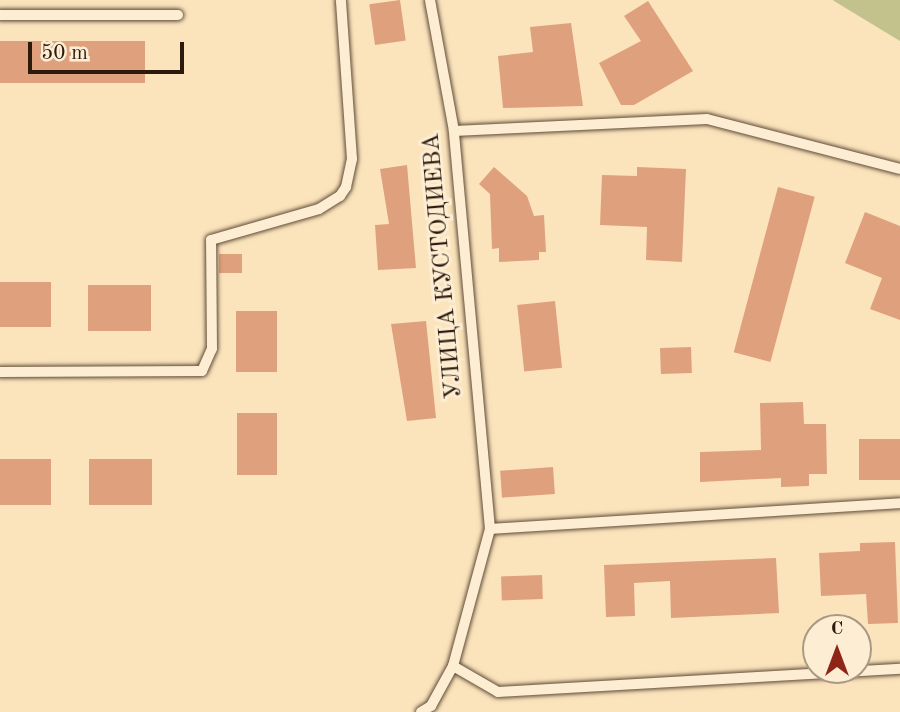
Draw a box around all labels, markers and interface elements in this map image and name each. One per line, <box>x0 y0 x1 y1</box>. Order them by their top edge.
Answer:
scale bar <box>32 28 187 72</box>
text: 50 m <box>41 43 88 64</box>
street label: УЛИЦА КУСТОДИЕВА <box>418 132 470 400</box>
north arrow <box>802 614 872 684</box>
text: С <box>831 620 843 639</box>

